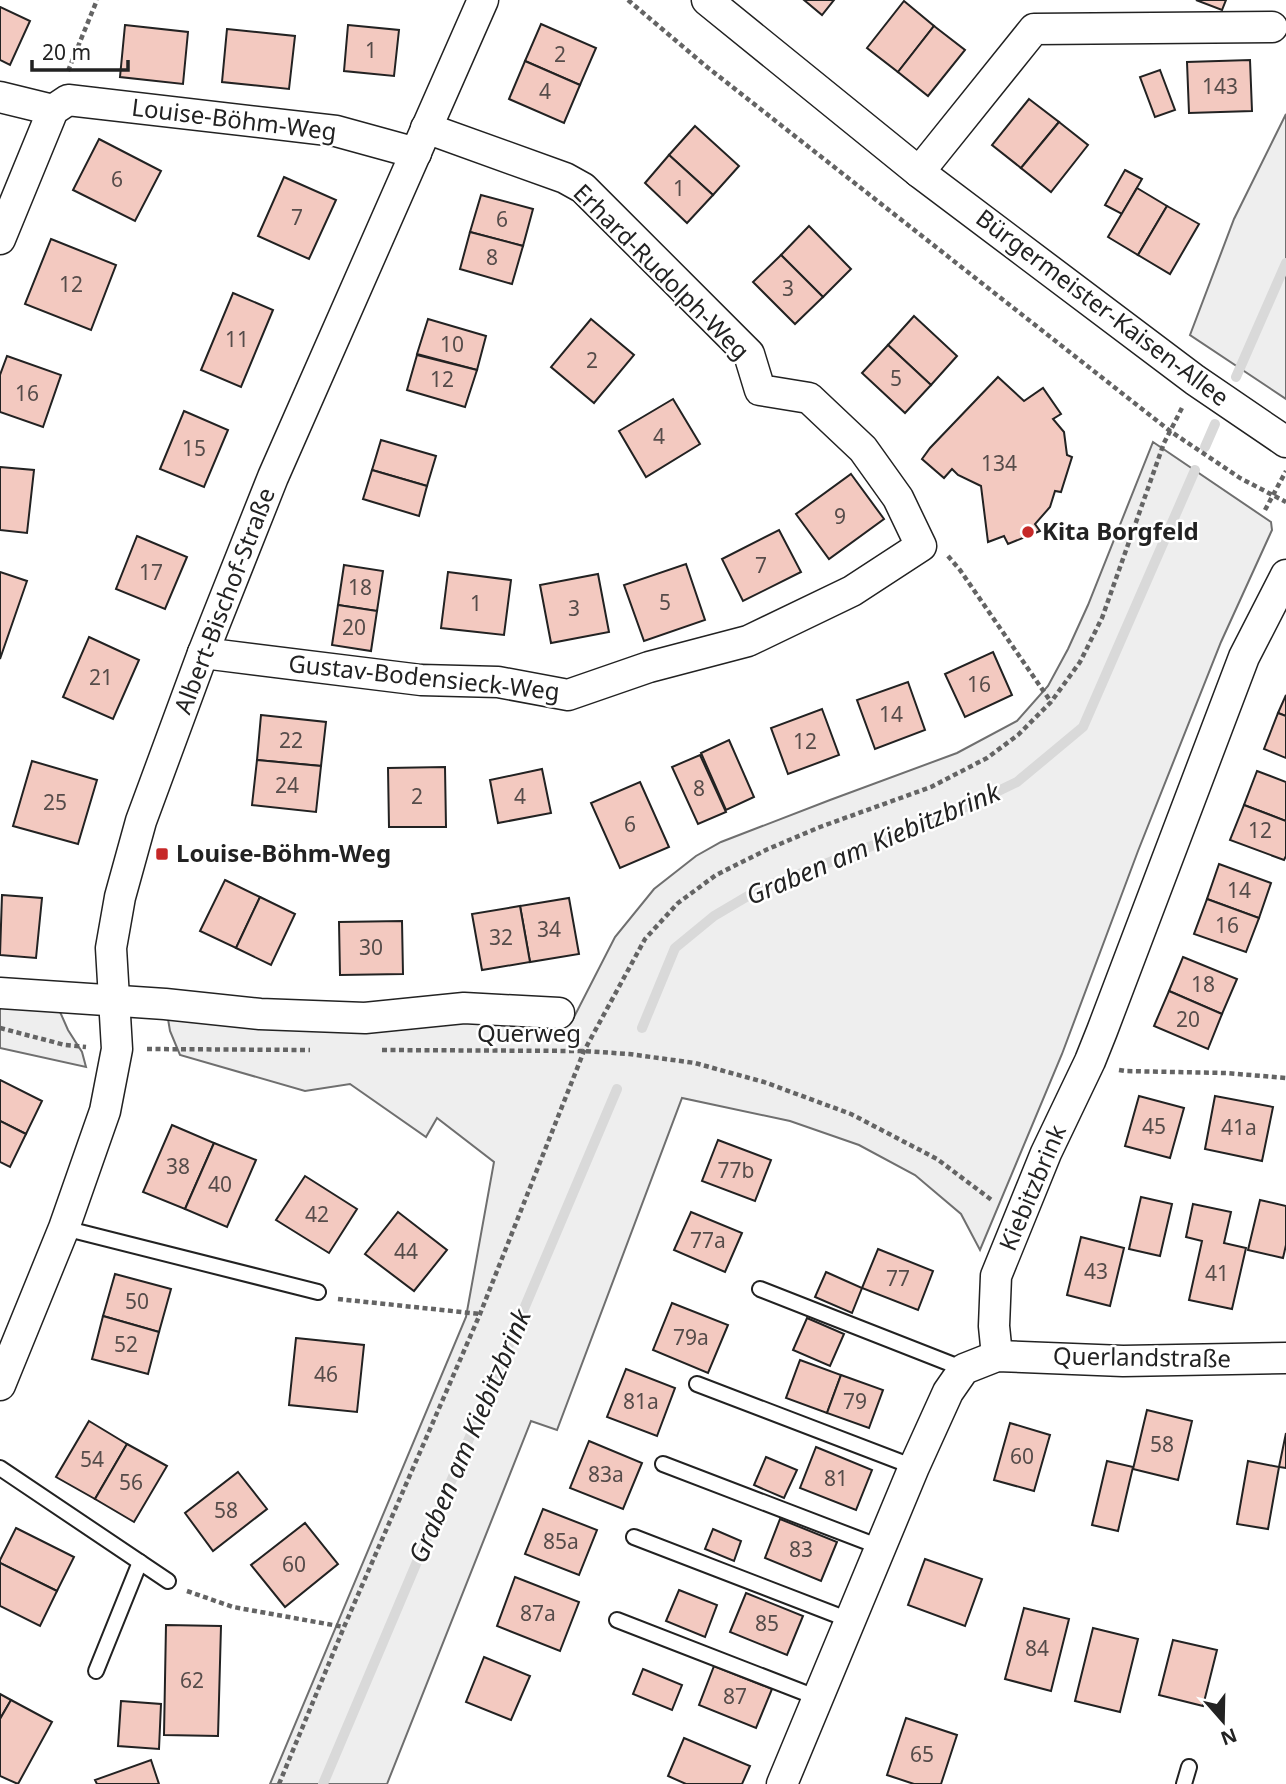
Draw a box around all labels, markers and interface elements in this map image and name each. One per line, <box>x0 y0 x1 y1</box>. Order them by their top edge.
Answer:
scale bar <box>32 28 128 72</box>
house number: 1 <box>365 36 377 64</box>
text: 20 m <box>42 38 91 66</box>
house number: 2 <box>554 40 566 68</box>
house number: 143 <box>1202 72 1238 100</box>
house number: 4 <box>539 77 551 105</box>
street label: Louise-Böhm-Weg <box>130 90 338 147</box>
house number: 6 <box>111 165 123 193</box>
house number: 1 <box>673 174 685 202</box>
street label: Erhard-Rudolph-Weg <box>567 176 757 366</box>
street label: Bürgermeister-Kaisen-Allee <box>970 201 1236 413</box>
house number: 7 <box>291 203 303 231</box>
house number: 6 <box>496 205 508 233</box>
house number: 8 <box>486 243 498 271</box>
house number: 12 <box>59 270 83 298</box>
house number: 3 <box>782 274 794 302</box>
house number: 11 <box>225 325 249 353</box>
house number: 10 <box>440 330 464 358</box>
house number: 2 <box>586 346 598 374</box>
house number: 5 <box>890 364 902 392</box>
house number: 12 <box>430 365 454 393</box>
house number: 16 <box>15 379 39 407</box>
house number: 4 <box>653 422 665 450</box>
house number: 15 <box>182 434 206 462</box>
house number: 134 <box>981 449 1017 477</box>
street label: Albert-Bischof-Straße <box>165 483 282 718</box>
house number: 9 <box>834 502 846 530</box>
place label: Kita Borgfeld <box>1042 514 1199 547</box>
marker: Kita Borgfeld <box>1020 524 1036 540</box>
house number: 7 <box>755 551 767 579</box>
house number: 17 <box>139 558 163 586</box>
house number: 18 <box>348 573 372 601</box>
house number: 5 <box>659 588 671 616</box>
house number: 1 <box>470 589 482 617</box>
house number: 3 <box>568 594 580 622</box>
house number: 20 <box>342 613 366 641</box>
street label: Gustav-Bodensieck-Weg <box>287 646 561 707</box>
house number: 21 <box>89 663 113 691</box>
house number: 16 <box>967 670 991 698</box>
house number: 14 <box>879 700 903 728</box>
house number: 22 <box>279 726 303 754</box>
house number: 12 <box>793 727 817 755</box>
house number: 24 <box>275 771 299 799</box>
water label: Graben am Kiebitzbrink <box>740 773 1006 913</box>
house number: 8 <box>693 774 705 802</box>
house number: 2 <box>411 782 423 810</box>
house number: 4 <box>514 782 526 810</box>
house number: 25 <box>43 788 67 816</box>
house number: 6 <box>624 810 636 838</box>
house number: 12 <box>1248 816 1272 844</box>
place label: Louise-Böhm-Weg <box>176 836 391 869</box>
marker: Louise-Böhm-Weg <box>154 846 170 862</box>
house number: 14 <box>1227 876 1251 904</box>
house number: 16 <box>1215 911 1239 939</box>
house number: 34 <box>537 915 561 943</box>
house number: 32 <box>489 923 513 951</box>
house number: 30 <box>359 933 383 961</box>
house number: 18 <box>1191 970 1215 998</box>
house number: 20 <box>1176 1005 1200 1033</box>
street label: Querweg <box>477 1016 581 1049</box>
house number: 45 <box>1142 1112 1166 1140</box>
house number: 41a <box>1221 1113 1257 1141</box>
street label: Kiebitzbrink <box>990 1119 1073 1256</box>
house number: 38 <box>166 1152 190 1180</box>
house number: 77b <box>718 1156 754 1184</box>
house number: 40 <box>208 1170 232 1198</box>
house number: 42 <box>305 1200 329 1228</box>
house number: 77a <box>690 1226 726 1254</box>
house number: 44 <box>394 1237 418 1265</box>
house number: 43 <box>1084 1257 1108 1285</box>
house number: 41 <box>1205 1259 1229 1287</box>
house number: 77 <box>886 1264 910 1292</box>
house number: 50 <box>125 1287 149 1315</box>
water label: Graben am Kiebitzbrink <box>399 1302 539 1568</box>
house number: 79a <box>673 1323 709 1351</box>
house number: 52 <box>114 1330 138 1358</box>
street label: Querlandstraße <box>1053 1338 1231 1375</box>
house number: 46 <box>314 1360 338 1388</box>
house number: 81a <box>623 1387 659 1415</box>
house number: 79 <box>843 1387 867 1415</box>
house number: 58 <box>1150 1430 1174 1458</box>
house number: 60 <box>1010 1442 1034 1470</box>
house number: 54 <box>80 1445 104 1473</box>
house number: 83a <box>588 1460 624 1488</box>
house number: 81 <box>824 1464 848 1492</box>
house number: 56 <box>119 1468 143 1496</box>
house number: 58 <box>214 1496 238 1524</box>
house number: 85a <box>543 1527 579 1555</box>
house number: 83 <box>789 1535 813 1563</box>
house number: 60 <box>282 1550 306 1578</box>
house number: 87a <box>520 1599 556 1627</box>
house number: 85 <box>755 1609 779 1637</box>
house number: 84 <box>1025 1634 1049 1662</box>
house number: 62 <box>180 1666 204 1694</box>
house number: 87 <box>723 1682 747 1710</box>
north arrow <box>1188 1686 1258 1756</box>
text: N <box>1217 1722 1241 1752</box>
house number: 65 <box>910 1740 934 1768</box>

